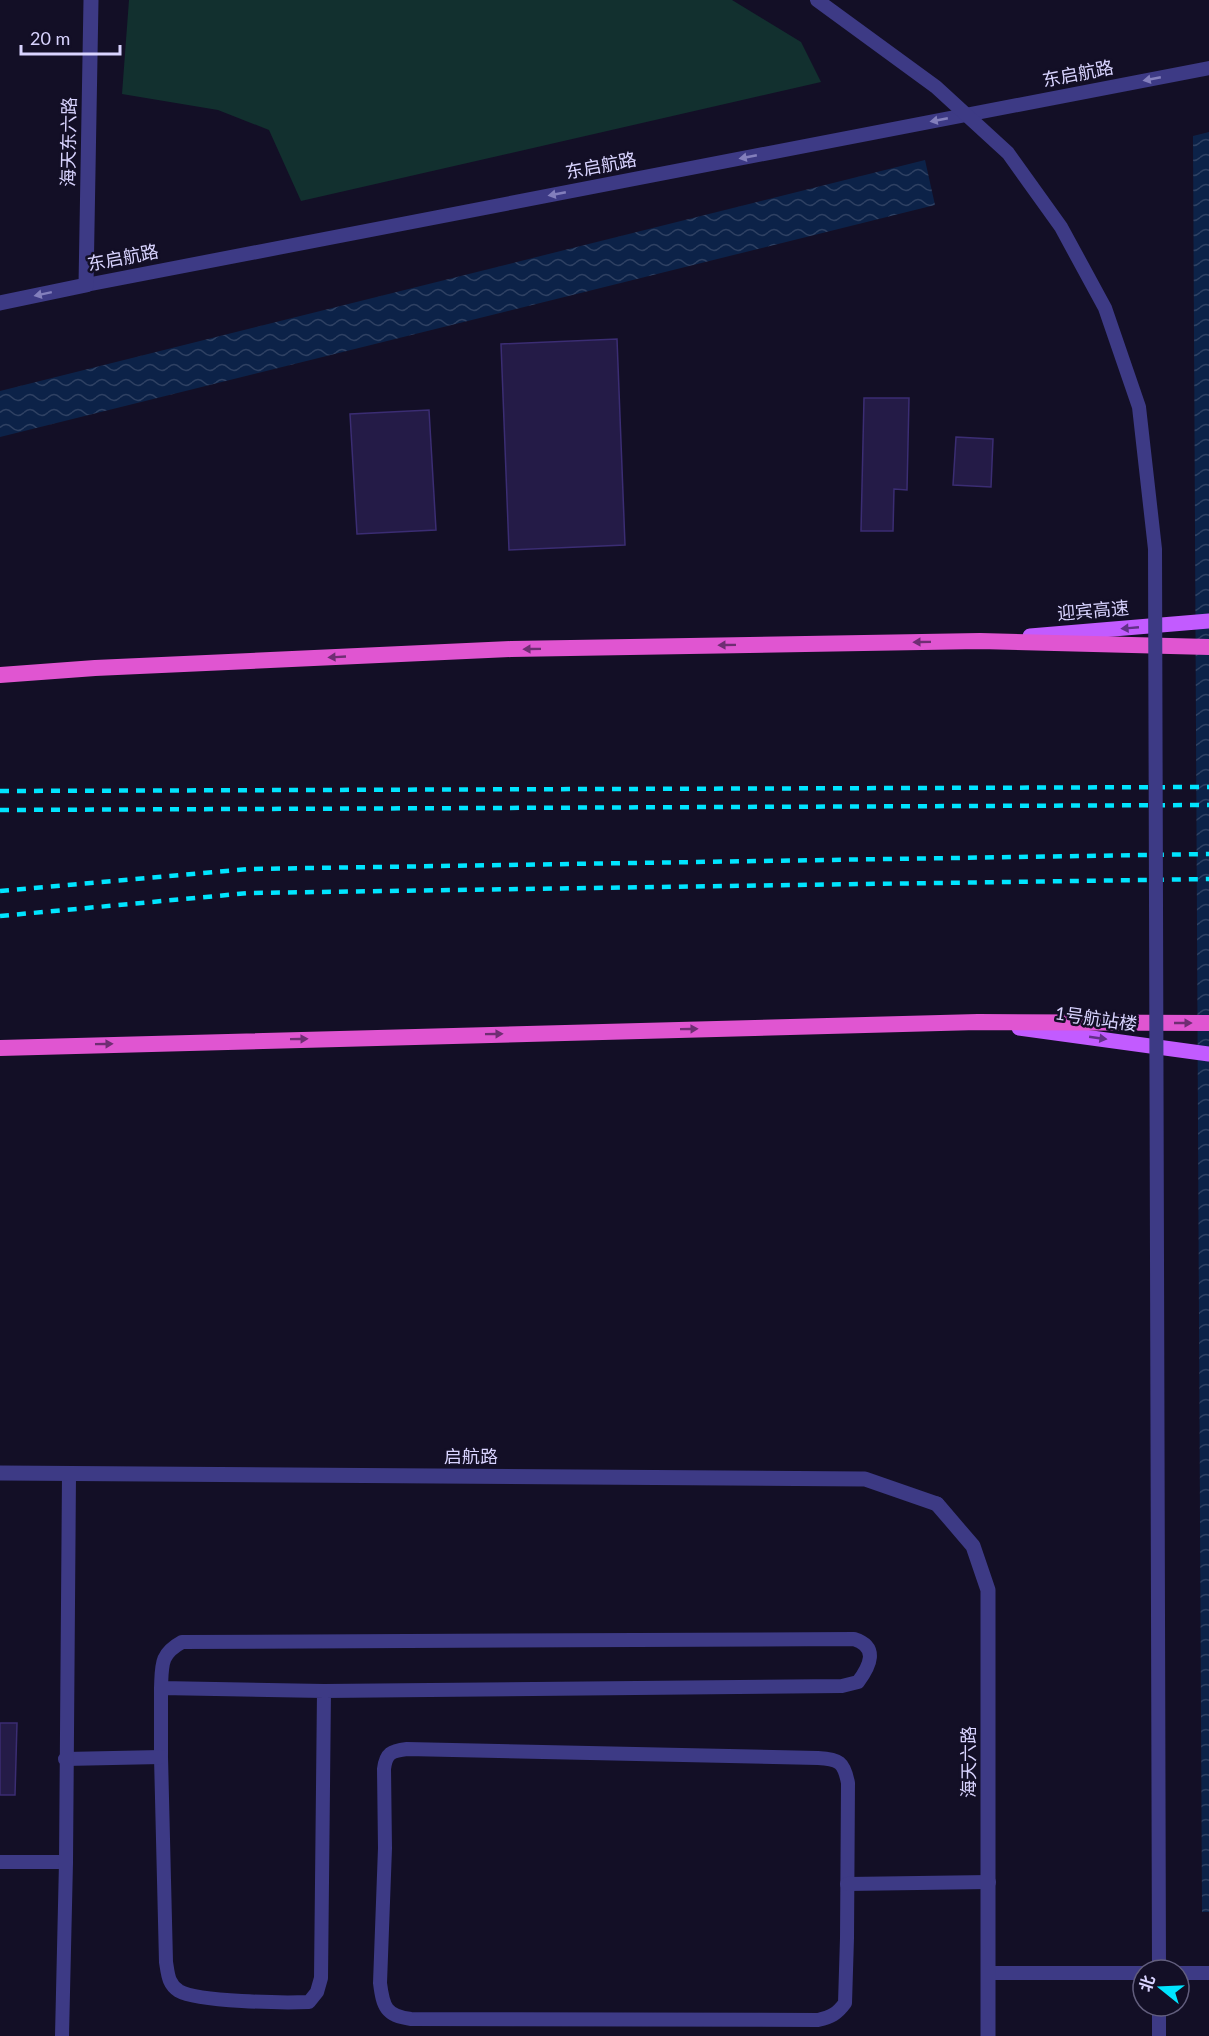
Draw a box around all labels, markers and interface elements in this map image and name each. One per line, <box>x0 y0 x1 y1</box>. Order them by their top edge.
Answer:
scale bar <box>21 18 120 56</box>
text: 20 m <box>30 27 70 49</box>
street label: 东启航路 <box>1040 55 1115 91</box>
one-way arrow <box>1142 75 1161 84</box>
street label: 海天东六路 <box>56 97 80 187</box>
one-way arrow <box>930 116 949 125</box>
street label: 东启航路 <box>563 147 638 183</box>
one-way arrow <box>738 153 757 162</box>
one-way arrow <box>547 190 566 199</box>
street label: 东启航路 <box>85 239 160 275</box>
one-way arrow <box>33 290 52 299</box>
street label: 迎宾高速 <box>1056 596 1130 624</box>
one-way arrow <box>1120 623 1139 633</box>
one-way arrow <box>912 637 931 647</box>
one-way arrow <box>717 641 736 650</box>
one-way arrow <box>522 644 541 654</box>
one-way arrow <box>327 653 346 662</box>
street label: 1号航站楼 <box>1054 1001 1138 1035</box>
one-way arrow <box>1173 1018 1192 1028</box>
one-way arrow <box>679 1025 698 1034</box>
one-way arrow <box>484 1030 503 1039</box>
one-way arrow <box>290 1034 309 1044</box>
one-way arrow <box>1088 1034 1107 1043</box>
one-way arrow <box>95 1039 114 1049</box>
street label: 启航路 <box>444 1445 498 1467</box>
street label: 海天六路 <box>957 1726 979 1798</box>
north arrow <box>1131 1958 1191 2018</box>
text: 北 <box>1135 1973 1158 1994</box>

